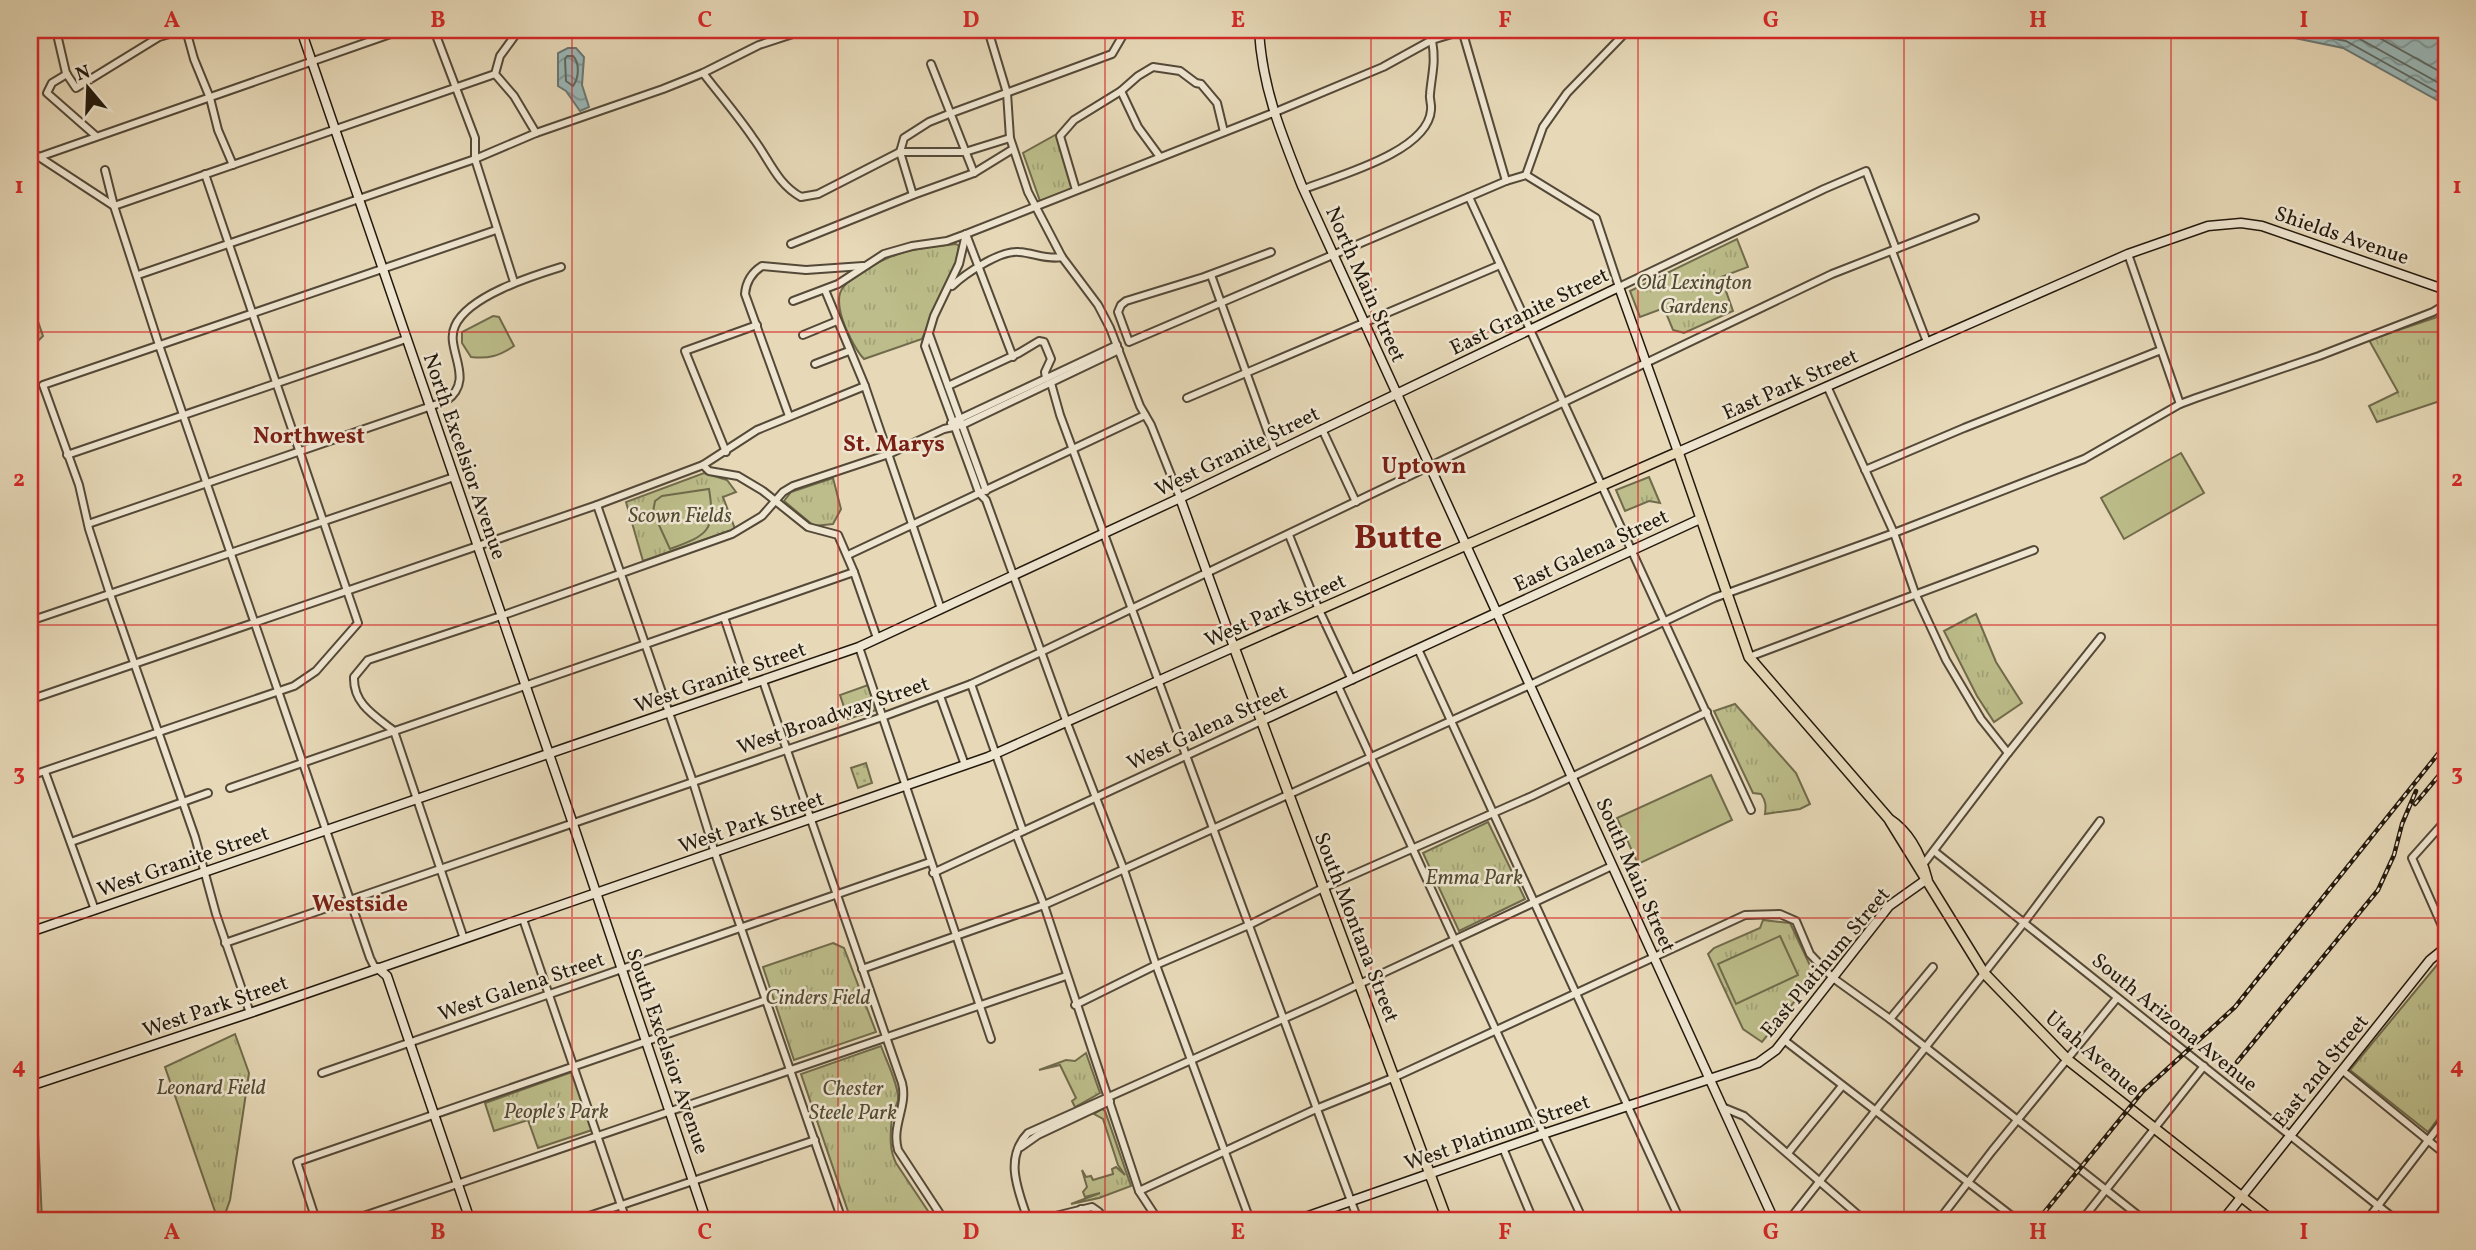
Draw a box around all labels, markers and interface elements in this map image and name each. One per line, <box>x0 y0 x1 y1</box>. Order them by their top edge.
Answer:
text: A <box>164 5 180 37</box>
text: B <box>430 5 446 37</box>
text: C <box>698 5 712 37</box>
text: D <box>963 5 980 37</box>
text: E <box>1231 5 1245 37</box>
text: F <box>1498 5 1512 37</box>
text: G <box>1763 5 1779 37</box>
text: H <box>2029 5 2047 37</box>
text: I <box>2300 5 2308 37</box>
north arrow <box>52 52 122 122</box>
text: N <box>72 59 94 88</box>
text: 1 <box>14 171 24 203</box>
text: 1 <box>2452 171 2462 203</box>
street label: Shields Avenue <box>2270 200 2413 273</box>
street label: North Main Street <box>1317 202 1412 367</box>
street label: East Granite Street <box>1445 261 1614 363</box>
park label: Old Lexington Gardens <box>1636 269 1752 322</box>
street label: East Park Street <box>1718 342 1863 428</box>
street label: North Excelsior Avenue <box>415 349 513 564</box>
street label: West Granite Street <box>1151 400 1325 505</box>
district label: Northwest <box>253 421 365 453</box>
district label: St. Marys <box>843 429 945 461</box>
district label: Uptown <box>1382 451 1466 483</box>
text: 2 <box>13 464 25 496</box>
text: 2 <box>2451 464 2463 496</box>
park label: Scown Fields <box>628 502 732 531</box>
street label: East Galena Street <box>1509 503 1674 600</box>
district label: Butte <box>1354 515 1442 563</box>
street label: West Park Street <box>1200 567 1351 656</box>
street label: West Granite Street <box>631 635 810 721</box>
street label: West Broadway Street <box>734 670 933 763</box>
street label: West Galena Street <box>1123 678 1293 778</box>
text: 3 <box>13 758 25 790</box>
text: 3 <box>2451 758 2463 790</box>
street label: West Park Street <box>675 785 828 862</box>
street label: South Main Street <box>1587 794 1682 958</box>
street label: West Granite Street <box>94 819 273 905</box>
street label: South Montana Street <box>1306 828 1405 1027</box>
park label: Emma Park <box>1425 864 1523 893</box>
street label: East Platinum Street <box>1755 882 1898 1044</box>
district label: Westside <box>312 889 408 921</box>
street label: West Galena Street <box>434 945 609 1029</box>
street label: South Excelsior Avenue <box>618 945 715 1158</box>
street label: South Arizona Avenue <box>2085 947 2263 1099</box>
street label: West Park Street <box>139 969 292 1046</box>
park label: Cinders Field <box>765 984 871 1013</box>
street label: Utah Avenue <box>2038 1005 2146 1104</box>
street label: East 2nd Street <box>2266 1009 2376 1135</box>
text: 4 <box>12 1051 26 1083</box>
text: 4 <box>2450 1051 2464 1083</box>
park label: Leonard Field <box>156 1074 266 1103</box>
park label: Chester Steele Park <box>809 1075 897 1128</box>
street label: West Platinum Street <box>1401 1088 1594 1179</box>
park label: People's Park <box>503 1098 609 1127</box>
text: A <box>164 1217 180 1249</box>
text: B <box>430 1217 446 1249</box>
text: C <box>698 1217 712 1249</box>
text: D <box>963 1217 980 1249</box>
text: E <box>1231 1217 1245 1249</box>
text: F <box>1498 1217 1512 1249</box>
text: G <box>1763 1217 1779 1249</box>
text: H <box>2029 1217 2047 1249</box>
text: I <box>2300 1217 2308 1249</box>

